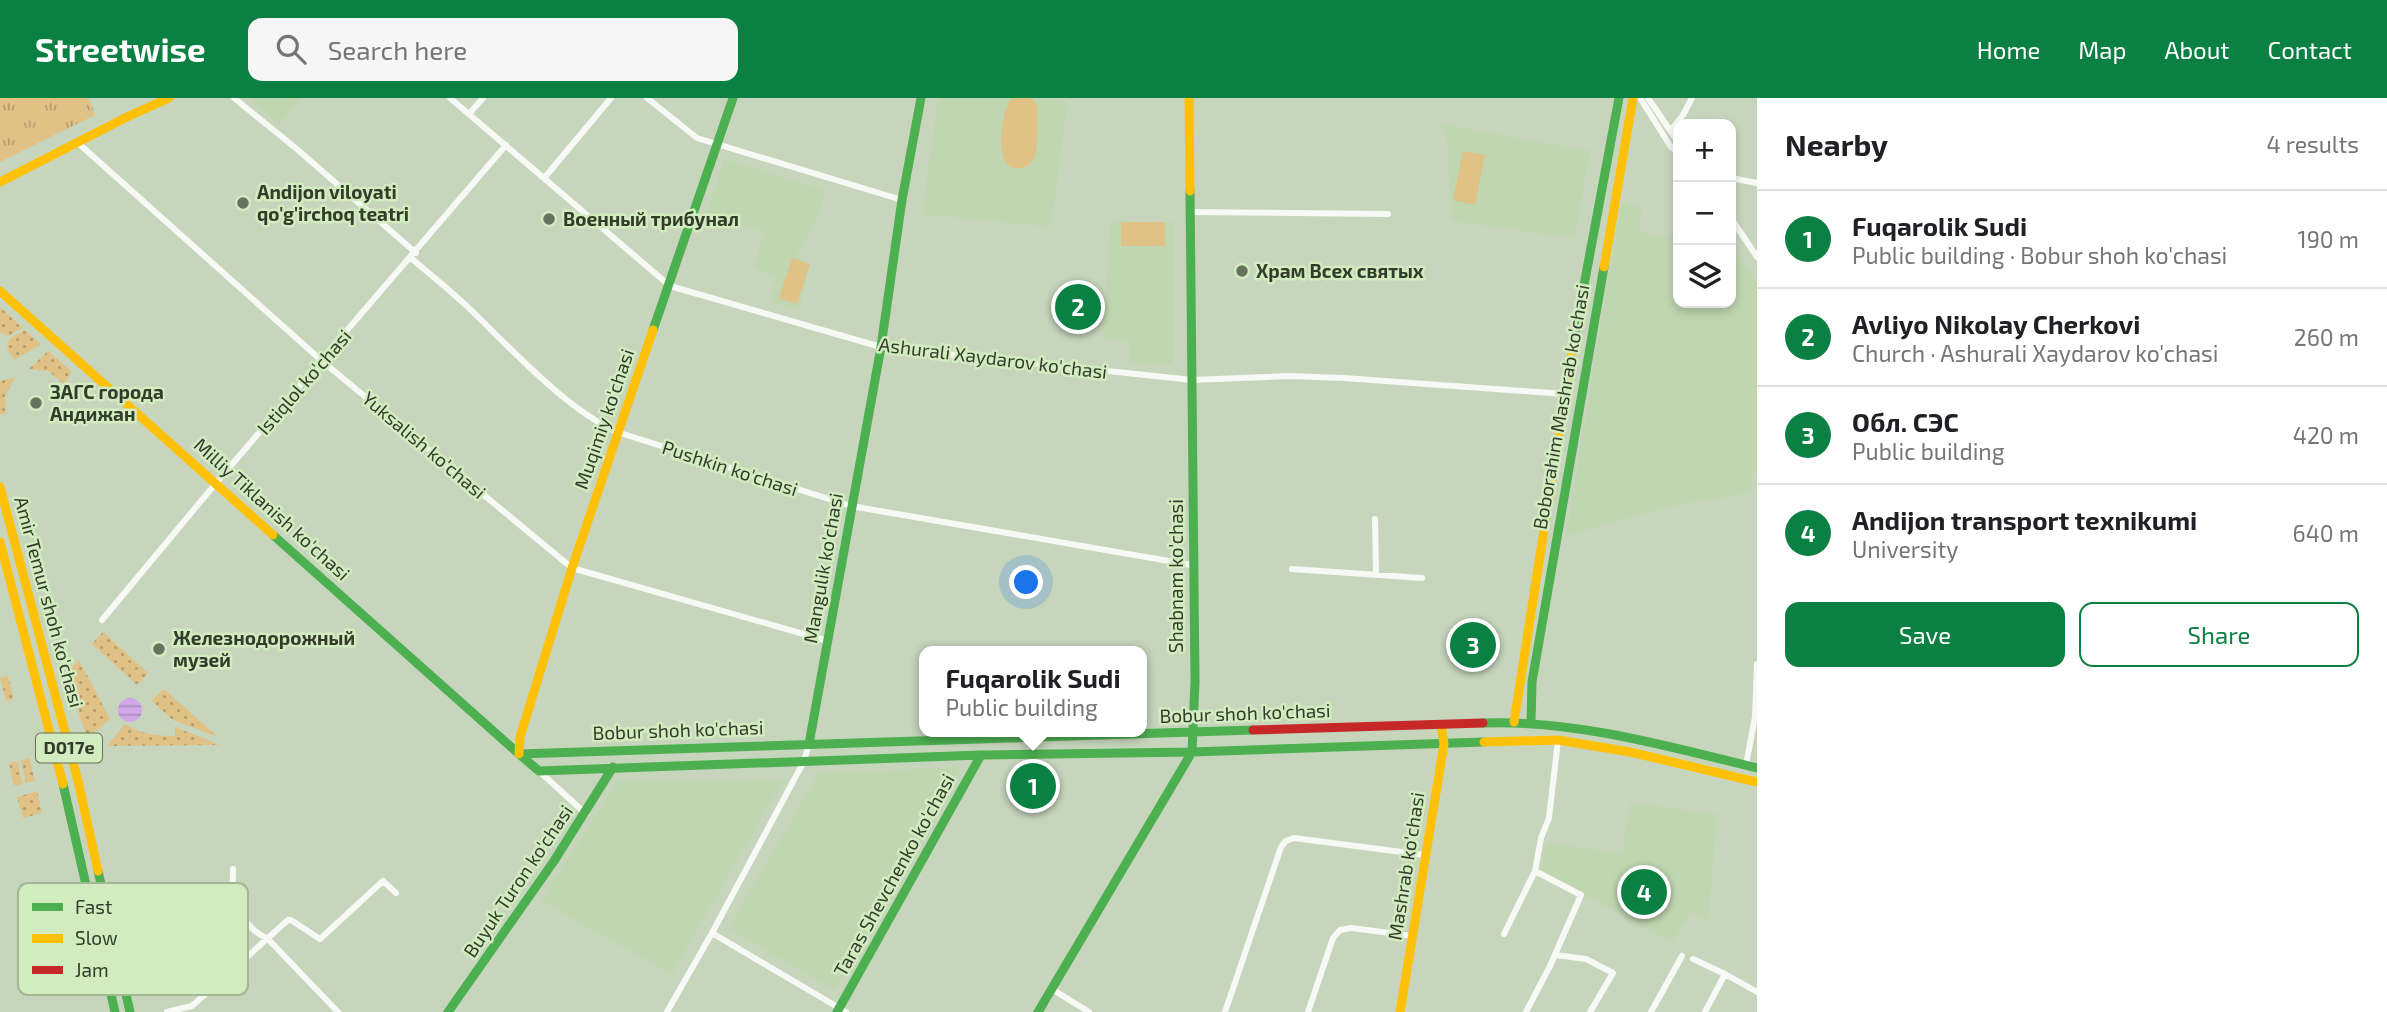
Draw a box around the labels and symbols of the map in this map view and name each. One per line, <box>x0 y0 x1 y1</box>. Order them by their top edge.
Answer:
place label: Andijon viloyati qo'g'irchoq teatri <box>257 180 409 225</box>
marker: Andijon viloyati qo'g'irchoq teatri <box>235 195 251 211</box>
place label: Военный трибунал <box>563 207 739 230</box>
marker: Военный трибунал <box>541 211 557 227</box>
place label: Храм Всех святых <box>1256 259 1424 282</box>
marker: Храм Всех святых <box>1234 263 1250 279</box>
pin: 2 <box>1055 281 1101 333</box>
street label: Boborahim Mashrab ko'chasi <box>1528 283 1593 531</box>
street label: Istiqlol ko'chasi <box>252 324 356 439</box>
street label: Ashurali Xaydarov ko'chasi <box>878 332 1108 383</box>
street label: Muqimiy ko'chasi <box>569 346 638 492</box>
place label: ЗАГС города Андижан <box>50 380 164 425</box>
street label: Yuksalish ko'chasi <box>358 386 491 503</box>
marker: ЗАГС города Андижан <box>28 395 44 411</box>
street label: Milliy Tiklanish ko'chasi <box>190 433 355 585</box>
street label: Pushkin ko'chasi <box>660 435 801 500</box>
street label: Mangulik ko'chasi <box>798 491 847 645</box>
street label: Amir Temur shoh ko'chasi <box>10 494 89 710</box>
street label: Shabnam ko'chasi <box>1164 499 1187 653</box>
your location <box>1009 565 1043 599</box>
pin: 3 <box>1450 619 1496 671</box>
place label: Железнодорожный музей <box>173 626 355 671</box>
marker: Железнодорожный музей <box>151 641 167 657</box>
street label: Bobur shoh ko'chasi <box>1159 698 1331 727</box>
street label: Bobur shoh ko'chasi <box>592 715 764 744</box>
road number: D017e <box>36 734 102 762</box>
pin: 1 <box>1010 760 1056 812</box>
street label: Taras Shevchenko ko'chasi <box>828 769 959 980</box>
street label: Mashrab ko'chasi <box>1382 790 1429 942</box>
street label: Buyuk Turon ko'chasi <box>458 800 577 961</box>
pin: 4 <box>1621 866 1667 918</box>
legend <box>18 883 248 995</box>
text: Fast <box>75 895 112 918</box>
text: Slow <box>75 926 118 949</box>
text: Jam <box>75 958 109 981</box>

